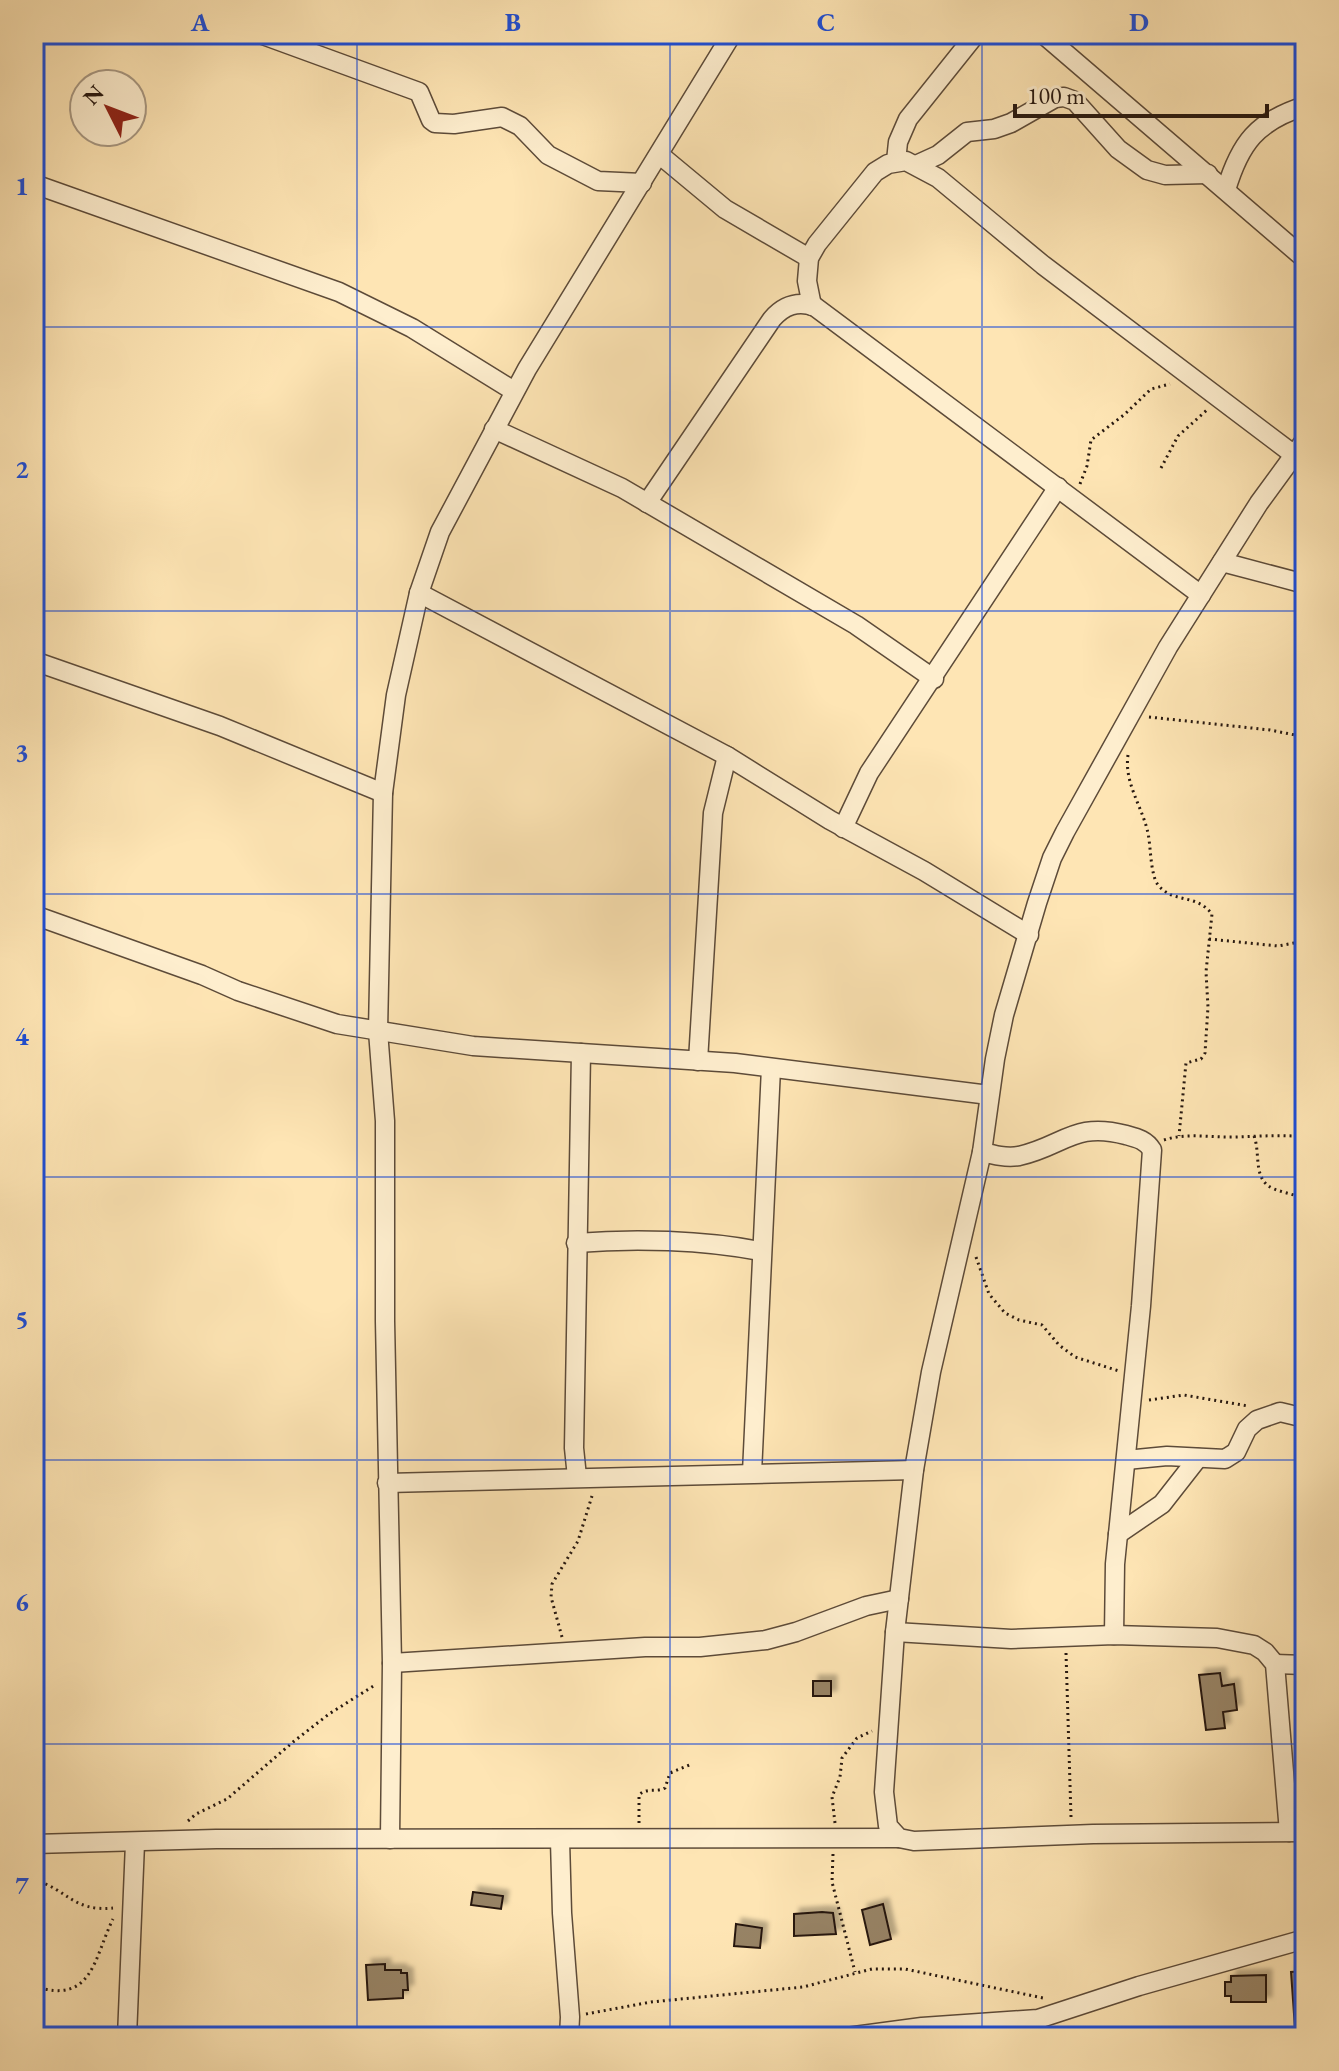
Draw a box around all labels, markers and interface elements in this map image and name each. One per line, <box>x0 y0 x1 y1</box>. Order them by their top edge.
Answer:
text: A <box>190 5 210 39</box>
text: B <box>505 5 521 39</box>
text: C <box>817 5 835 39</box>
text: D <box>1129 5 1149 39</box>
north arrow <box>68 68 148 148</box>
scale bar <box>1015 68 1267 118</box>
text: N <box>77 78 110 111</box>
text: 100 m <box>1027 80 1085 111</box>
text: 1 <box>15 169 29 203</box>
text: 2 <box>15 452 29 486</box>
text: 3 <box>15 735 29 769</box>
text: 4 <box>15 1019 29 1053</box>
text: 5 <box>15 1302 29 1336</box>
text: 6 <box>15 1585 29 1619</box>
text: 7 <box>15 1868 29 1902</box>

